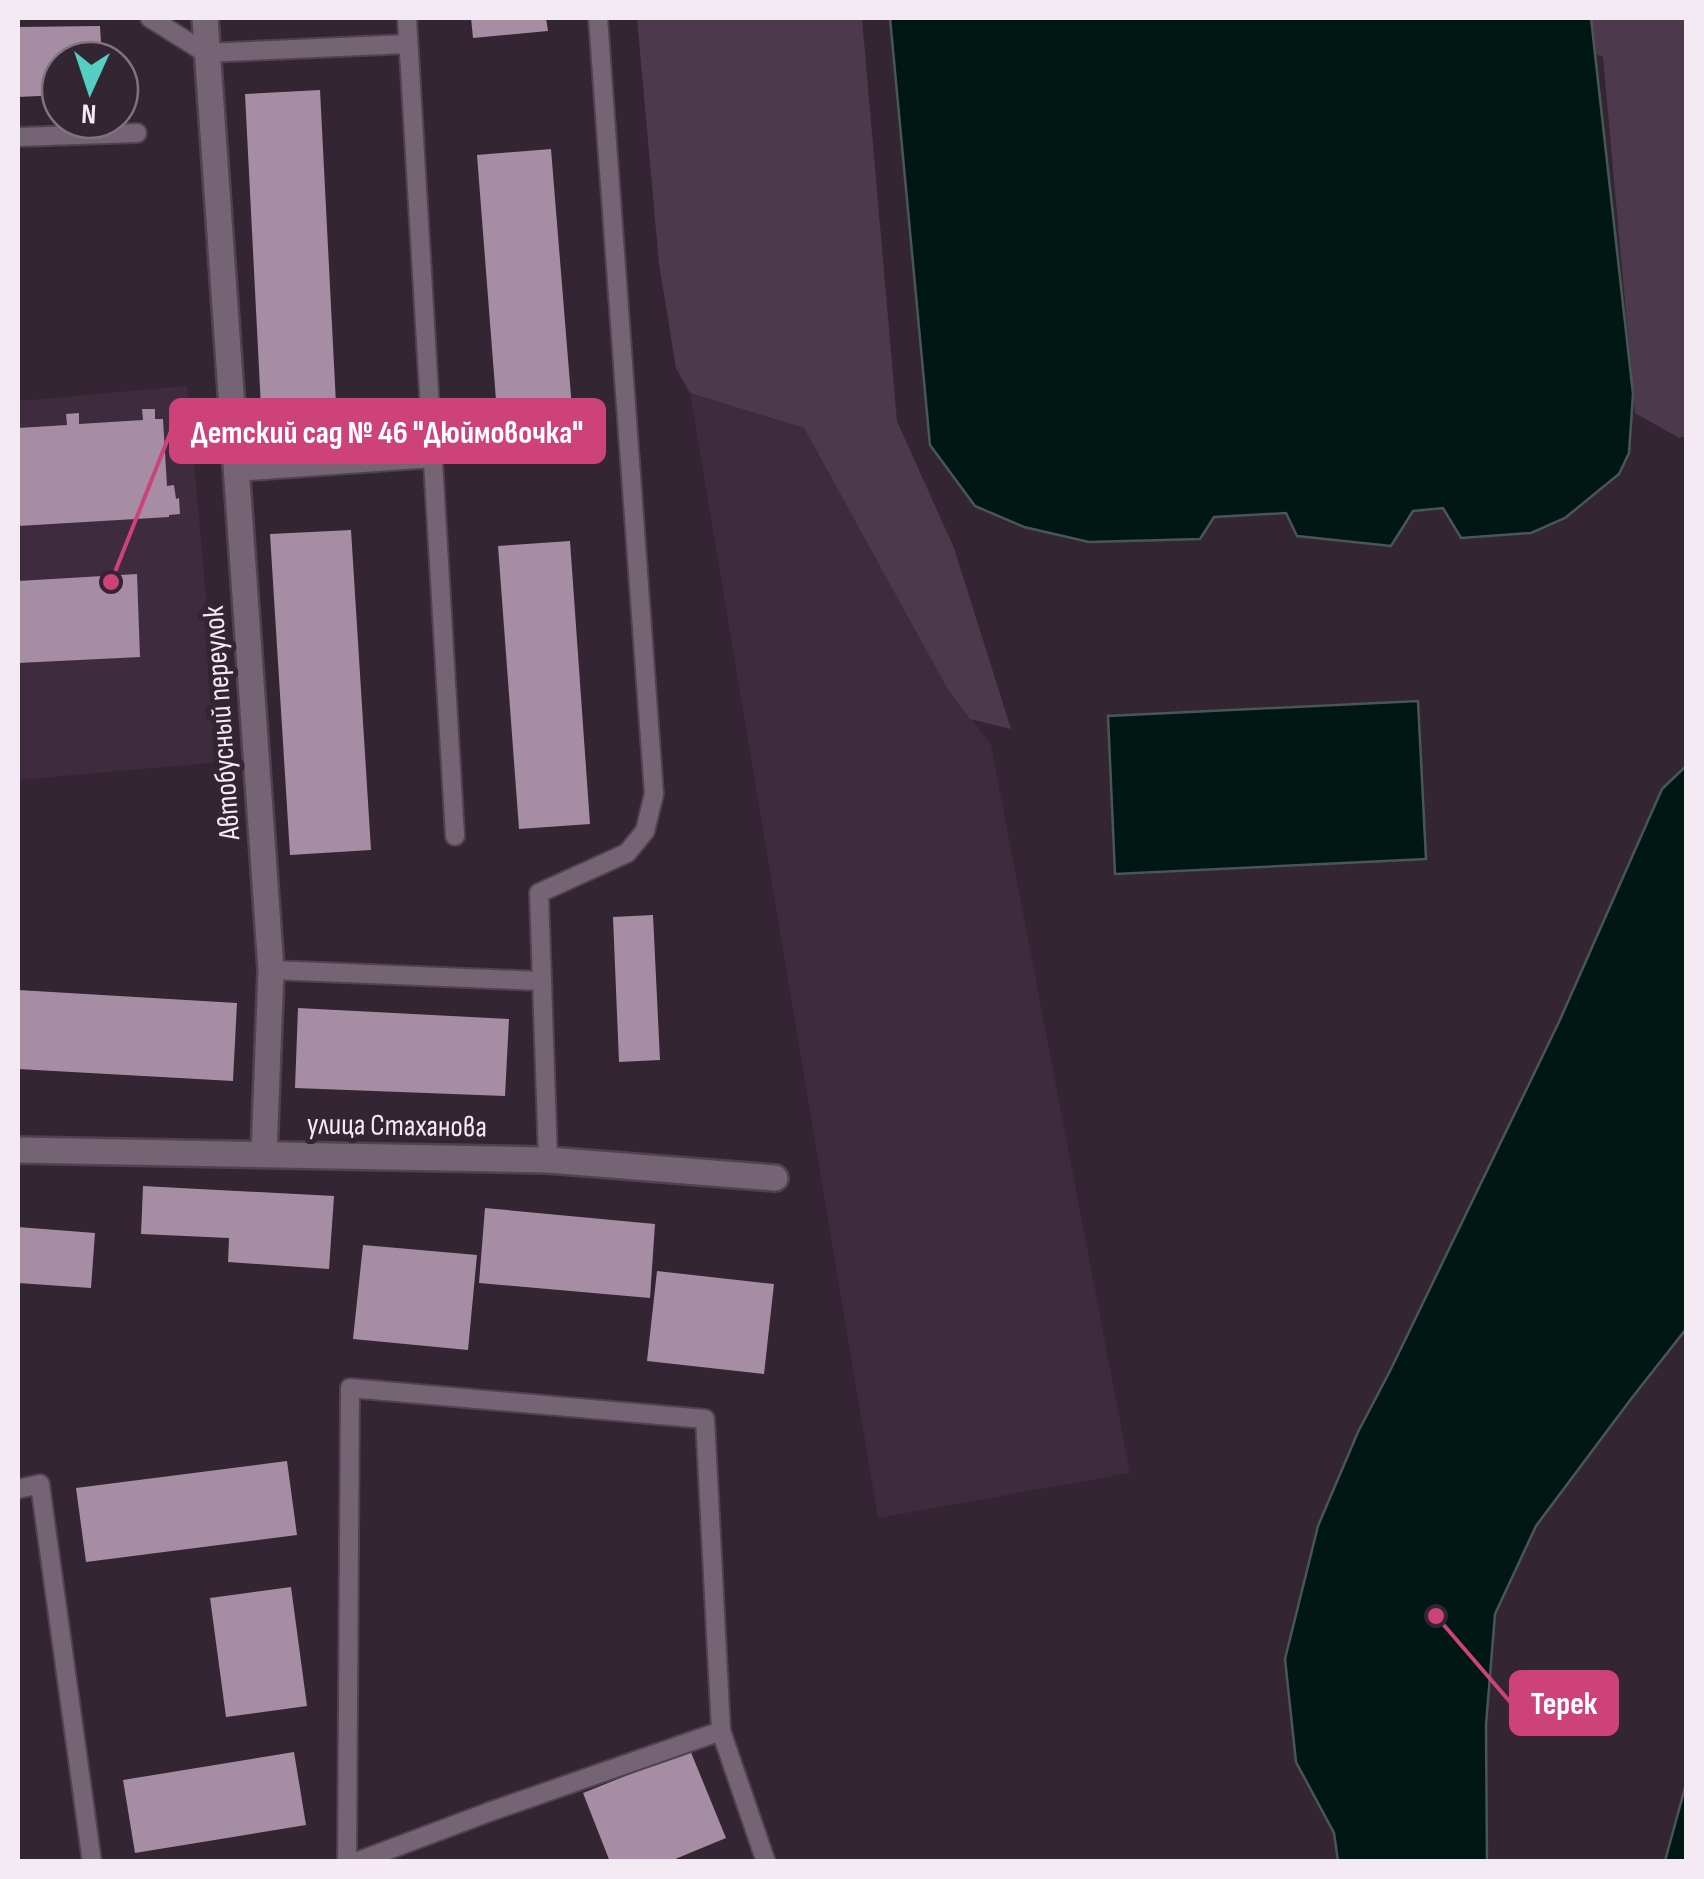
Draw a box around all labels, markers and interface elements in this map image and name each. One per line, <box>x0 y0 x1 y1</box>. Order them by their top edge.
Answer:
north arrow <box>40 40 140 140</box>
text: N <box>80 97 97 130</box>
callout: Детский сад № 46 "Дюймовочка" <box>171 400 604 462</box>
text: Детский сад № 46 "Дюймовочка" <box>191 414 583 453</box>
street label: Автобусный переулок <box>196 604 248 842</box>
street label: улица Стаханова <box>307 1106 487 1146</box>
callout: Терек <box>1511 1672 1617 1734</box>
text: Терек <box>1531 1685 1598 1724</box>

